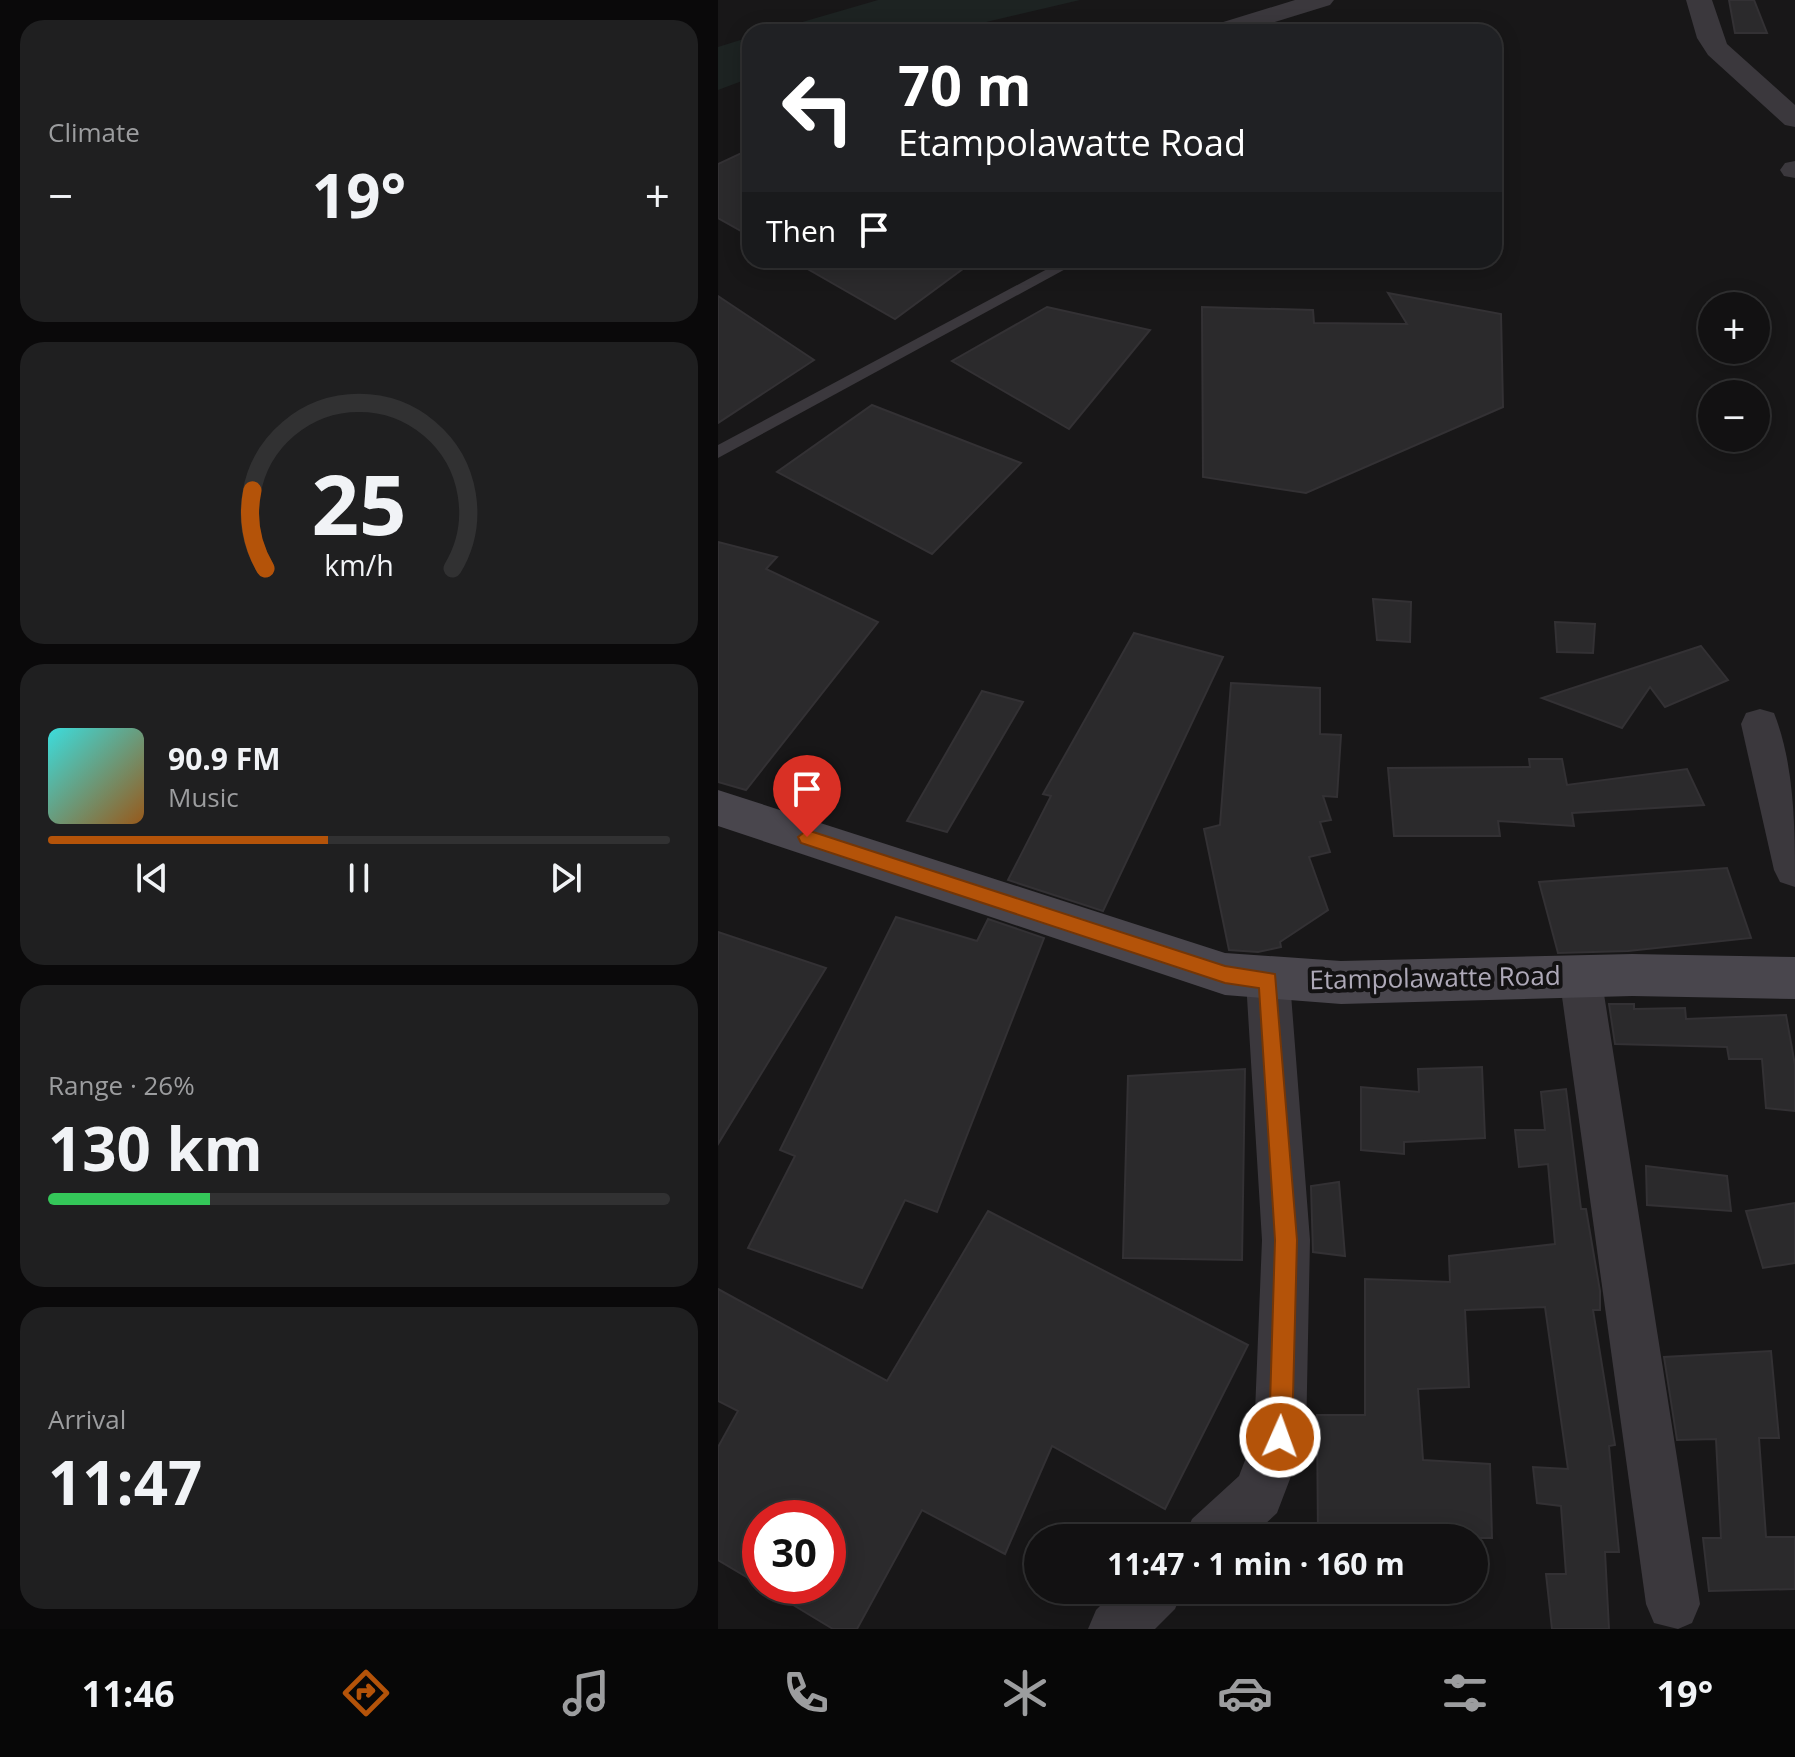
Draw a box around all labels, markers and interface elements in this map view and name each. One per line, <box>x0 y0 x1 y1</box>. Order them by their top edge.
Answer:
text: 70 m <box>898 46 1032 122</box>
icon: left <box>766 56 870 160</box>
text: Climate <box>48 114 140 150</box>
text: Etampolawatte Road <box>898 118 1246 167</box>
text: 19° <box>312 154 406 236</box>
text: − <box>48 165 73 225</box>
text: + <box>645 165 670 225</box>
icon: arrive <box>852 208 896 252</box>
text: Then <box>766 210 836 251</box>
map controls <box>1698 292 1770 452</box>
button: + <box>1698 292 1770 364</box>
button: − <box>1698 380 1770 452</box>
text: 25 <box>311 445 407 558</box>
text: km/h <box>324 545 394 584</box>
text: 90.9 FM <box>168 738 281 779</box>
pin <box>773 755 841 837</box>
icon: arrive <box>785 767 829 811</box>
text: Music <box>168 779 239 815</box>
icon: previous <box>130 856 174 900</box>
icon: pause <box>337 856 381 900</box>
icon: next <box>544 856 588 900</box>
street label: Etampolawatte Road <box>1309 957 1561 997</box>
text: Range · 26% <box>48 1067 195 1103</box>
text: 130 km <box>48 1107 263 1189</box>
position arrow <box>1238 1395 1322 1479</box>
text: Arrival <box>48 1401 126 1437</box>
text: 11:47 <box>48 1441 202 1523</box>
speed limit sign: 30 <box>742 1500 846 1604</box>
text: 11:47 · 1 min · 160 m <box>1107 1543 1405 1584</box>
icon: directions <box>338 1665 394 1721</box>
icon: music <box>558 1665 614 1721</box>
icon: phone <box>778 1665 834 1721</box>
icon: climate <box>997 1665 1053 1721</box>
icon: car <box>1217 1665 1273 1721</box>
icon: filters <box>1437 1665 1493 1721</box>
text: 11:46 <box>82 1669 174 1718</box>
text: 19° <box>1657 1669 1713 1718</box>

